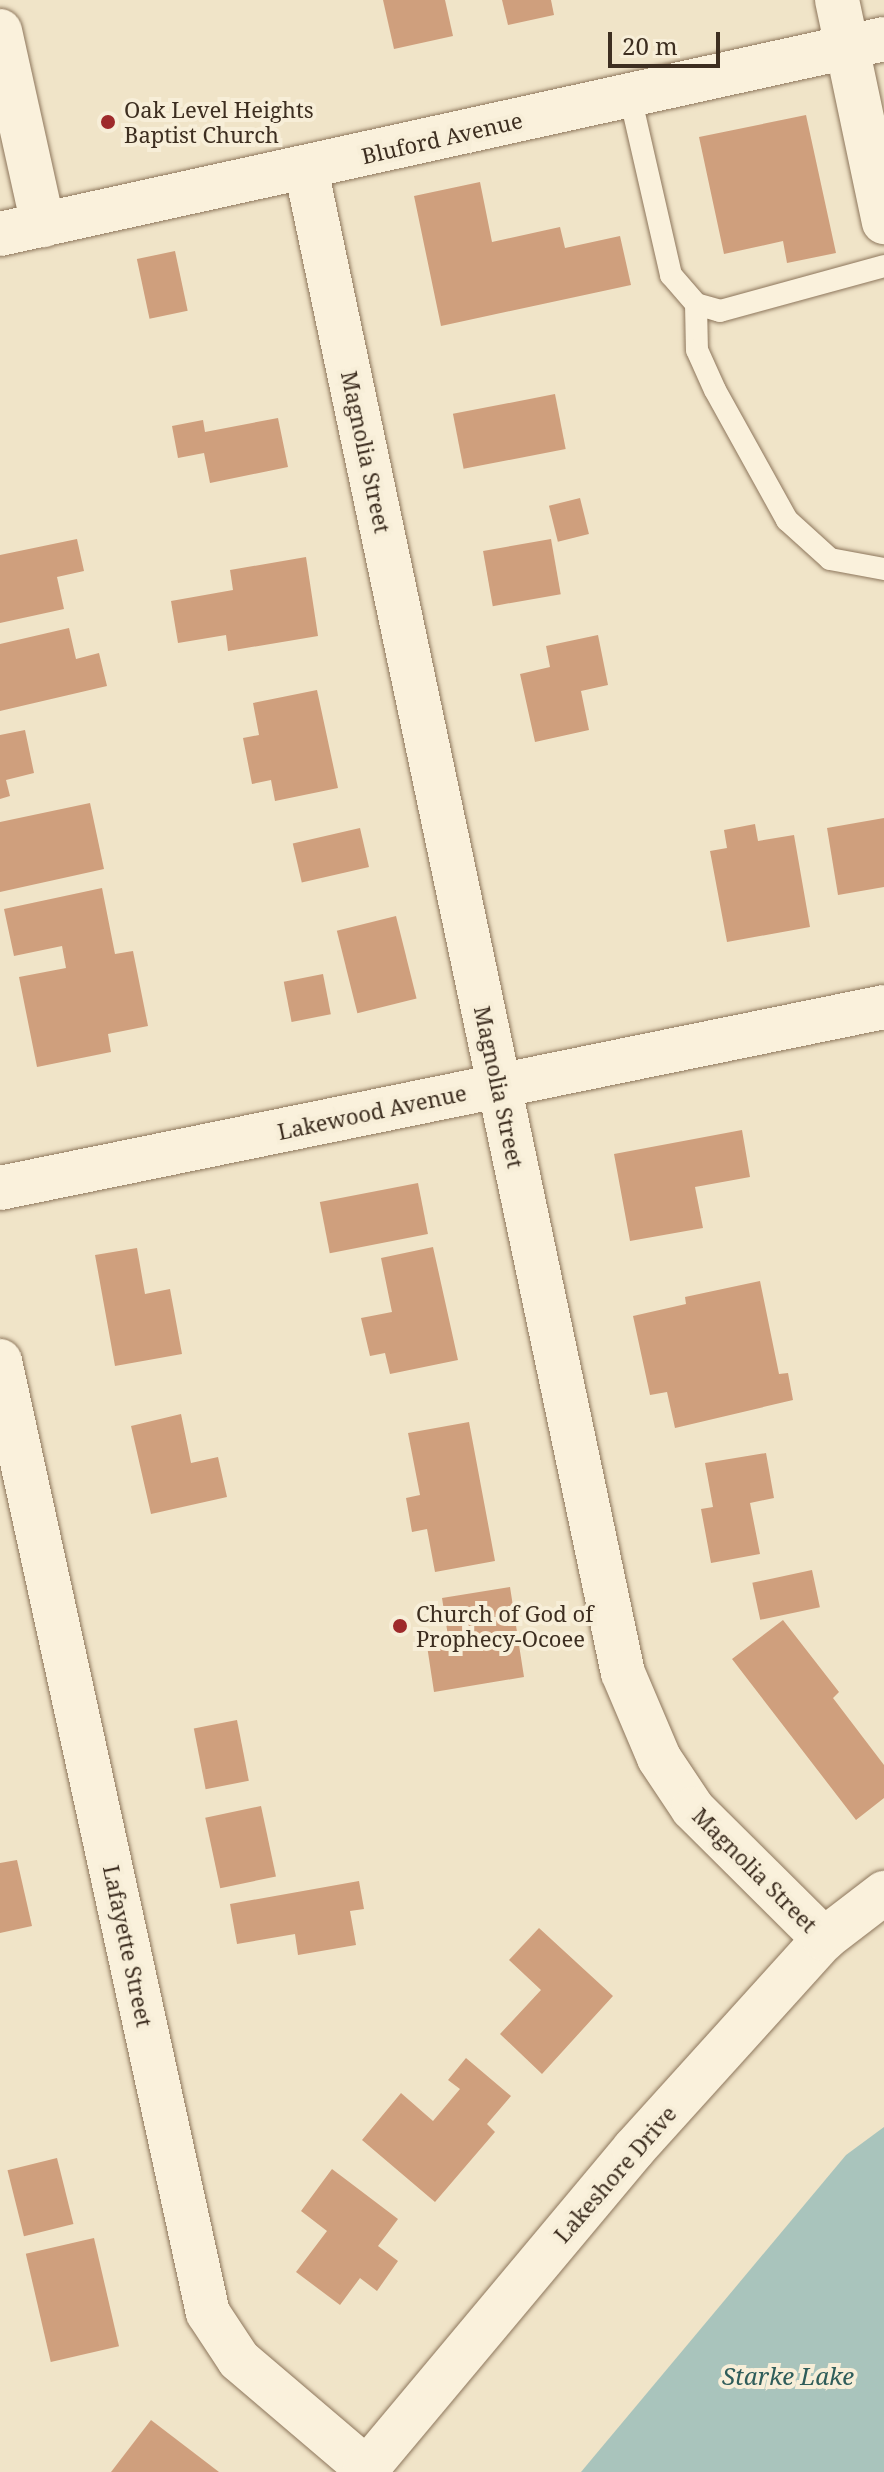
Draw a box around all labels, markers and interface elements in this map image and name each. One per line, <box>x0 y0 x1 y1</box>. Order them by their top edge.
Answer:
scale bar <box>612 16 724 66</box>
text: 20 m <box>622 29 678 62</box>
place label: Oak Level Heights Baptist Church <box>124 96 314 148</box>
street label: Bluford Avenue <box>359 107 525 169</box>
marker: Oak Level Heights Baptist Church <box>99 113 117 131</box>
street label: Magnolia Street <box>336 369 396 535</box>
street label: Magnolia Street <box>469 1004 529 1170</box>
street label: Lakewood Avenue <box>275 1079 469 1145</box>
place label: Church of God of Prophecy-Ocoee <box>416 1600 593 1652</box>
marker: Church of God of Prophecy-Ocoee <box>391 1617 409 1635</box>
street label: Magnolia Street <box>687 1802 823 1938</box>
street label: Lafayette Street <box>98 1863 158 2029</box>
street label: Lakeshore Drive <box>548 2100 682 2248</box>
water label: Starke Lake <box>722 2362 854 2390</box>

